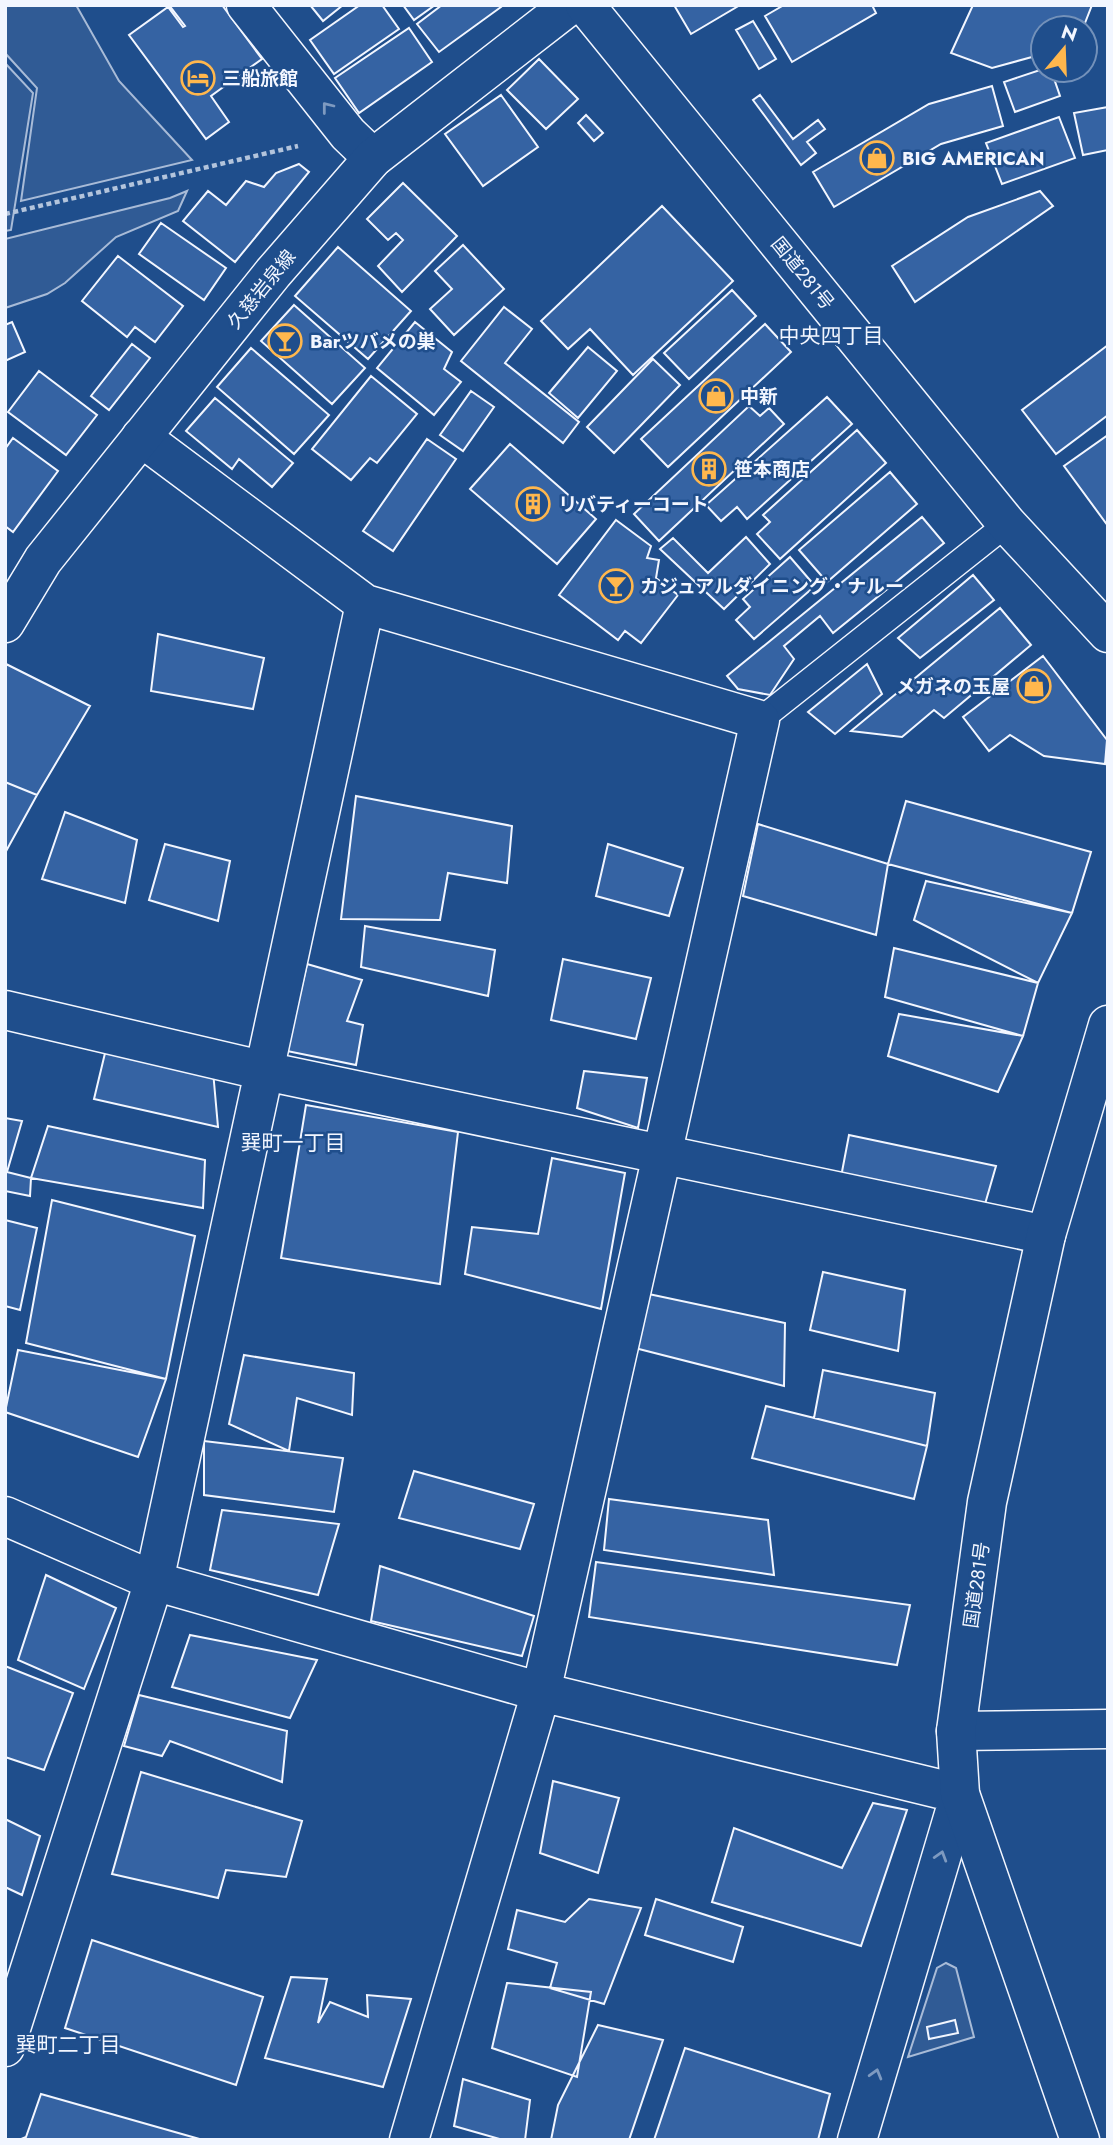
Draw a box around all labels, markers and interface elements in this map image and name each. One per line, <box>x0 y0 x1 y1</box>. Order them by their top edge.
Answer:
north arrow <box>1029 14 1099 84</box>
text: N <box>1058 18 1081 49</box>
hotel icon: 三船旅館 <box>179 59 217 97</box>
place label: 三船旅館 <box>222 65 298 92</box>
one-way arrow <box>322 103 335 115</box>
shop icon: BIG AMERICAN <box>858 139 896 177</box>
place label: BIG AMERICAN <box>902 145 1045 172</box>
street label: 国道281号 <box>765 231 840 316</box>
street label: 久慈岩泉線 <box>221 244 302 335</box>
district label: 中央四丁目 <box>779 321 884 351</box>
bar icon: Barツバメの巣 <box>266 322 304 360</box>
place label: Barツバメの巣 <box>310 328 436 355</box>
shop icon: 中新 <box>697 377 735 415</box>
place label: 中新 <box>740 383 778 410</box>
building icon: 笹本商店 <box>690 450 728 488</box>
place label: 笹本商店 <box>734 456 810 483</box>
building icon: リバティーコート <box>514 485 552 523</box>
place label: リバティーコート <box>558 491 709 518</box>
bar icon: カジュアルダイニング・ナルー <box>597 567 635 605</box>
place label: カジュアルダイニング・ナルー <box>640 573 904 600</box>
shop icon: メガネの玉屋 <box>1015 667 1053 705</box>
place label: メガネの玉屋 <box>896 673 1010 700</box>
district label: 巽町一丁目 <box>241 1128 346 1158</box>
street label: 国道281号 <box>957 1540 996 1630</box>
one-way arrow <box>933 1850 948 1862</box>
district label: 巽町二丁目 <box>16 2030 121 2060</box>
one-way arrow <box>868 2069 883 2081</box>

